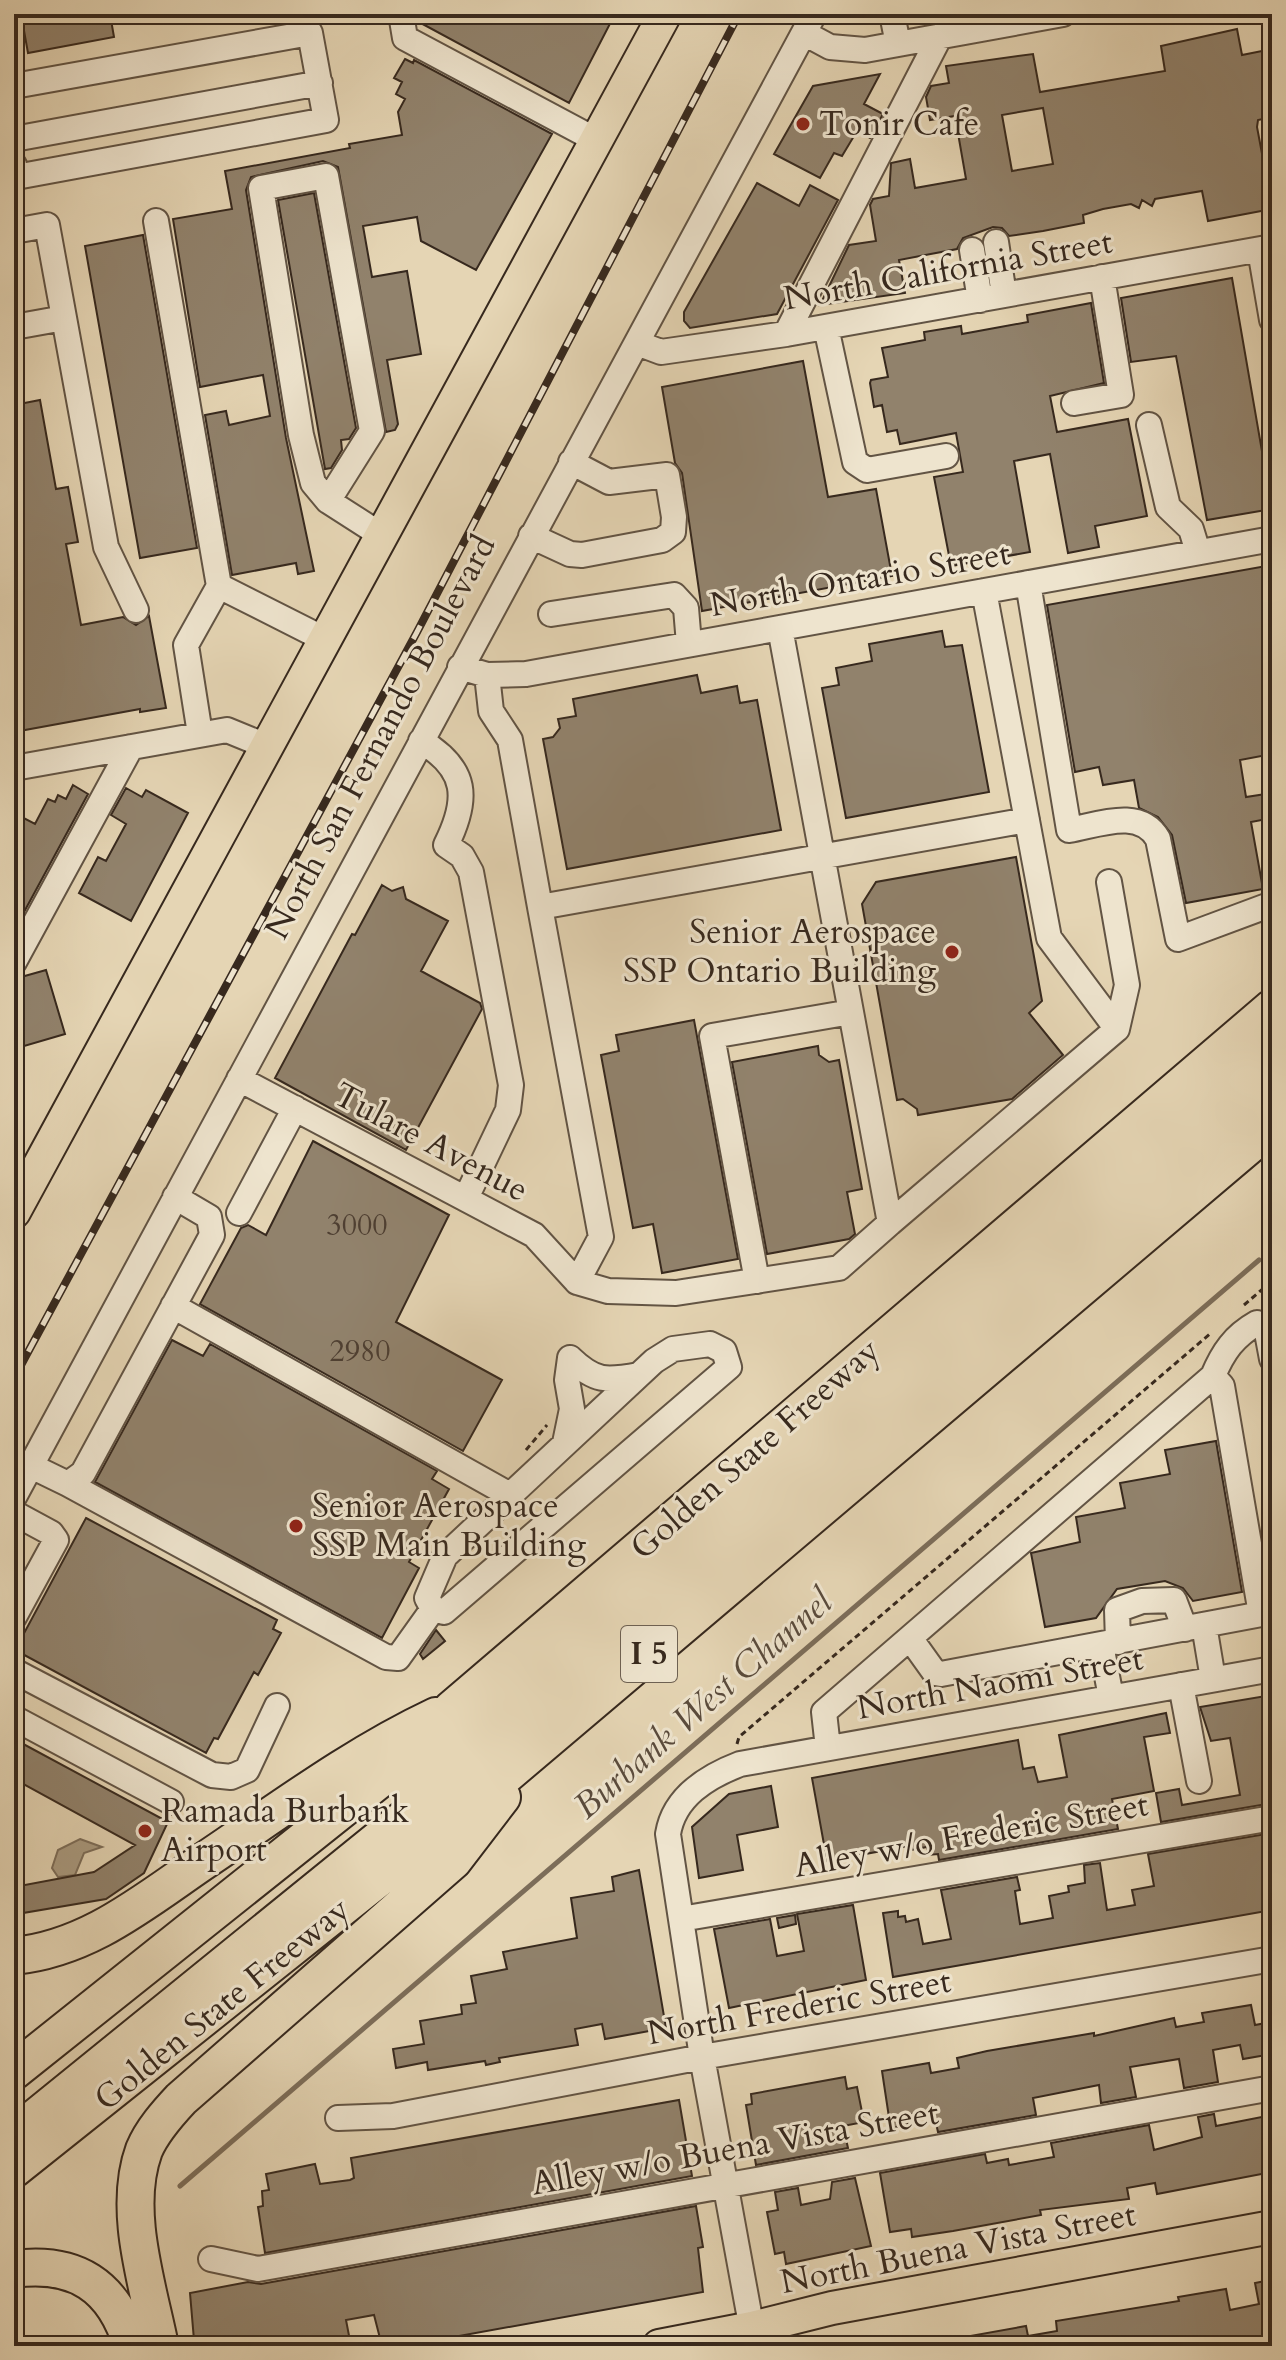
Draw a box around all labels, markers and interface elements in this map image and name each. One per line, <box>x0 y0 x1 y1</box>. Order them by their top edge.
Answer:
place label: Tonir Cafe <box>819 101 979 147</box>
marker: Tonir Cafe <box>794 115 812 133</box>
street label: North California Street <box>780 218 1116 322</box>
street label: North San Fernando Boulevard <box>254 527 506 947</box>
street label: North Ontario Street <box>706 530 1014 628</box>
place label: Senior Aerospace SSP Ontario Building <box>623 909 936 994</box>
marker: Senior Aerospace SSP Ontario Building <box>943 943 961 961</box>
street label: Tulare Avenue <box>326 1071 536 1213</box>
house number: 3000 <box>326 1205 388 1246</box>
street label: Golden State Freeway <box>621 1328 889 1570</box>
house number: 2980 <box>329 1331 391 1372</box>
place label: Senior Aerospace SSP Main Building <box>312 1483 586 1568</box>
marker: Senior Aerospace SSP Main Building <box>287 1517 305 1535</box>
water label: Burbank West Channel <box>563 1577 844 1830</box>
road number: I 5 <box>621 1626 677 1682</box>
street label: North Naomi Street <box>853 1635 1147 1731</box>
street label: Alley w/o Frederic Street <box>790 1781 1152 1889</box>
place label: Ramada Burbank Airport <box>161 1788 410 1873</box>
marker: Ramada Burbank Airport <box>136 1822 154 1840</box>
street label: Golden State Freeway <box>85 1887 359 2121</box>
street label: North Frederic Street <box>644 1958 955 2056</box>
street label: Alley w/o Buena Vista Street <box>528 2089 942 2206</box>
street label: North Buena Vista Street <box>776 2191 1140 2305</box>

